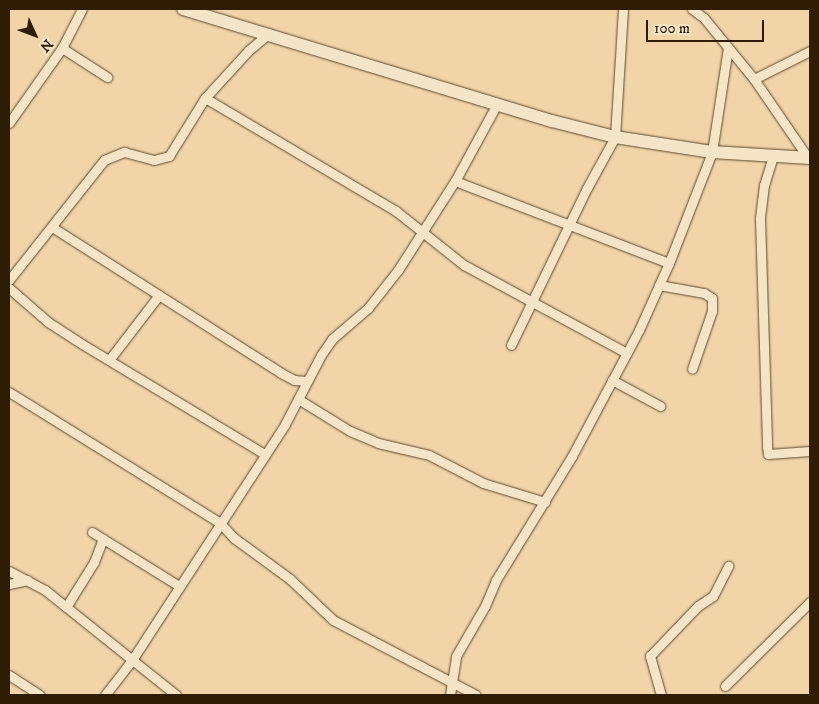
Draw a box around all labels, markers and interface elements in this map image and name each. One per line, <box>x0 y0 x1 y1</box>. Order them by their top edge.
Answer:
north arrow <box>10 10 60 60</box>
scale bar <box>649 10 766 42</box>
text: 100 m <box>654 19 690 38</box>
text: N <box>35 35 56 56</box>

